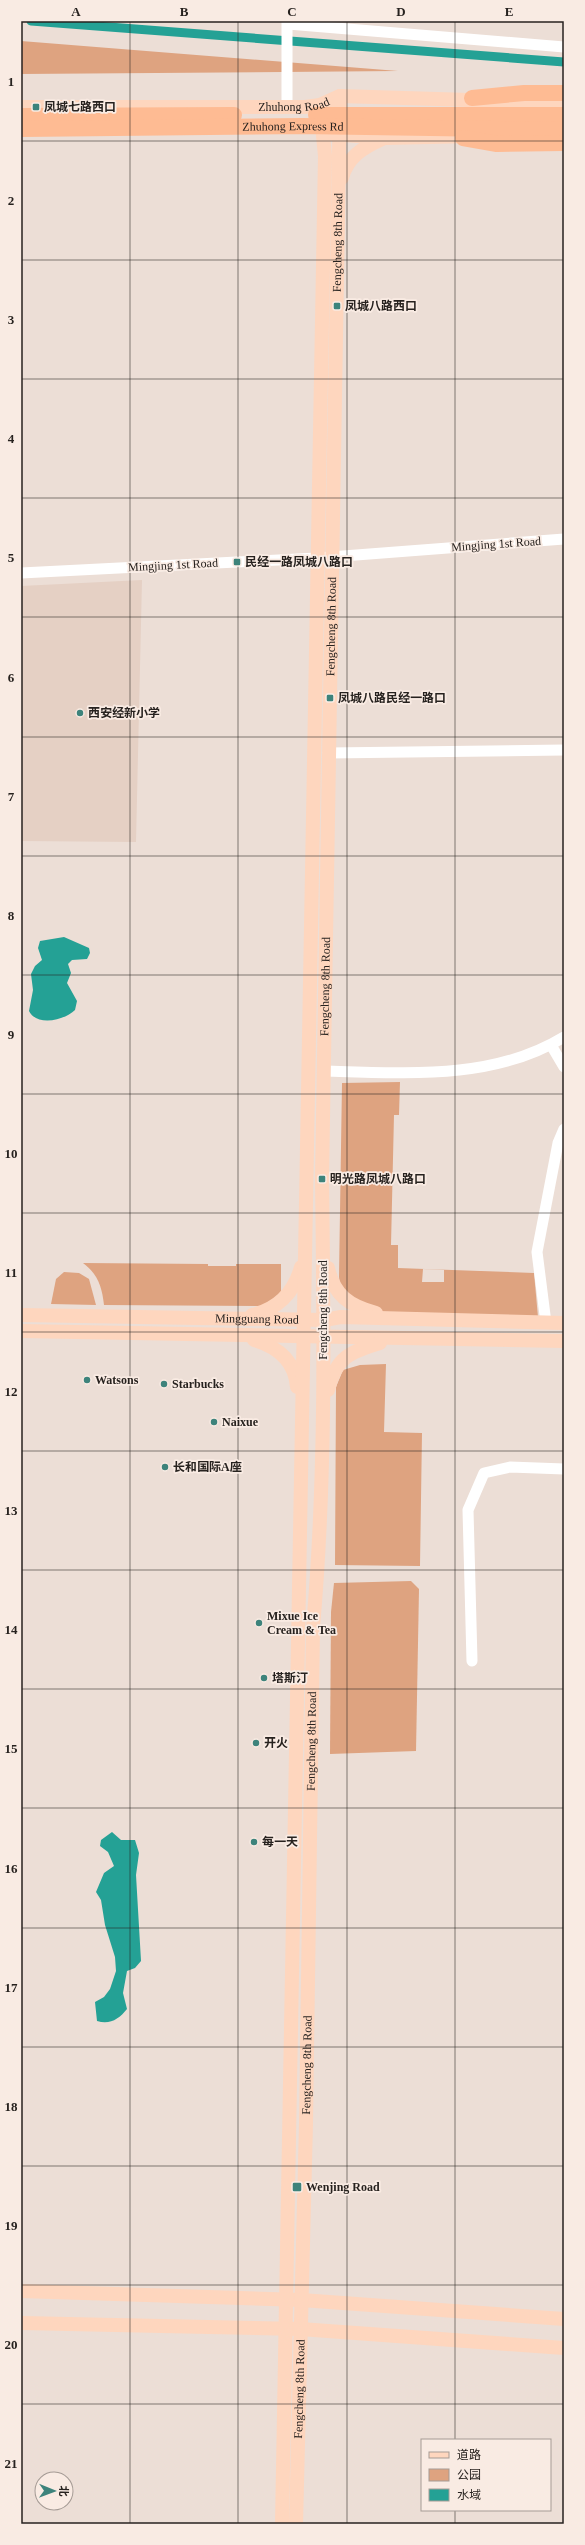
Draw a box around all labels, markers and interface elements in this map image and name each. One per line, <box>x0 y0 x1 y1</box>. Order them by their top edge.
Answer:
text: A <box>71 4 81 19</box>
text: B <box>180 4 189 19</box>
text: C <box>287 4 297 19</box>
text: D <box>396 4 406 19</box>
text: E <box>505 4 513 19</box>
text: 1 <box>8 74 14 89</box>
street label: Zhuhong Road <box>258 95 332 114</box>
place label: 凤城七路西口 <box>44 100 116 114</box>
marker: 凤城七路西口 <box>31 102 41 112</box>
street label: Zhuhong Express Rd <box>242 119 344 134</box>
text: 2 <box>8 193 14 208</box>
street label: Fengcheng 8th Road <box>330 193 345 292</box>
place label: 凤城八路西口 <box>345 299 417 313</box>
marker: 凤城八路西口 <box>332 301 342 311</box>
text: 3 <box>8 312 15 327</box>
text: 4 <box>8 431 15 446</box>
street label: Mingjing 1st Road <box>451 534 541 554</box>
text: 5 <box>8 550 15 565</box>
place label: 民经一路凤城八路口 <box>245 555 353 569</box>
street label: Mingjing 1st Road <box>128 556 218 574</box>
marker: 民经一路凤城八路口 <box>232 557 242 567</box>
street label: Fengcheng 8th Road <box>323 577 339 676</box>
text: 6 <box>8 670 15 685</box>
place label: 凤城八路民经一路口 <box>338 691 446 705</box>
marker: 凤城八路民经一路口 <box>325 693 335 703</box>
place label: 西安经新小学 <box>88 706 160 720</box>
marker: 西安经新小学 <box>75 708 85 718</box>
text: 7 <box>8 789 15 804</box>
text: 8 <box>8 908 15 923</box>
street label: Fengcheng 8th Road <box>317 937 333 1036</box>
text: 9 <box>8 1027 15 1042</box>
text: 10 <box>5 1146 18 1161</box>
place label: 明光路凤城八路口 <box>330 1172 426 1186</box>
marker: 明光路凤城八路口 <box>317 1174 327 1184</box>
street label: Fengcheng 8th Road <box>316 1260 330 1360</box>
text: 11 <box>5 1265 17 1280</box>
street label: Mingguang Road <box>215 1311 299 1327</box>
place label: Watsons <box>95 1373 139 1387</box>
marker: Watsons <box>82 1375 92 1385</box>
place label: Starbucks <box>172 1377 224 1391</box>
marker: Starbucks <box>159 1379 169 1389</box>
text: 12 <box>5 1384 18 1399</box>
place label: Naixue <box>222 1415 259 1429</box>
marker: Naixue <box>209 1417 219 1427</box>
place label: 长和国际A座 <box>173 1460 242 1474</box>
marker: 长和国际A座 <box>160 1462 170 1472</box>
text: 13 <box>5 1503 18 1518</box>
place label: Mixue Ice Cream & Tea <box>267 1609 336 1637</box>
marker: Mixue Ice Cream & Tea <box>254 1618 264 1628</box>
text: 14 <box>5 1622 18 1637</box>
place label: 塔斯汀 <box>272 1671 308 1685</box>
marker: 塔斯汀 <box>259 1673 269 1683</box>
street label: Fengcheng 8th Road <box>304 1691 319 1791</box>
place label: 开火 <box>264 1736 288 1750</box>
marker: 开火 <box>251 1738 261 1748</box>
text: 15 <box>5 1741 18 1756</box>
place label: 每一天 <box>262 1835 298 1849</box>
marker: 每一天 <box>249 1837 259 1847</box>
text: 16 <box>5 1861 18 1876</box>
text: 17 <box>5 1980 18 1995</box>
street label: Fengcheng 8th Road <box>299 2015 315 2115</box>
text: 18 <box>5 2099 18 2114</box>
place label: Wenjing Road <box>306 2180 380 2194</box>
marker: Wenjing Road <box>291 2181 303 2193</box>
text: 19 <box>5 2218 18 2233</box>
text: 20 <box>5 2337 18 2352</box>
street label: Fengcheng 8th Road <box>291 2339 308 2439</box>
legend <box>421 2439 551 2511</box>
text: 道路 <box>457 2448 481 2462</box>
text: 21 <box>5 2456 18 2471</box>
text: 公园 <box>457 2468 481 2482</box>
north arrow <box>34 2471 74 2511</box>
text: 北 <box>58 2486 70 2497</box>
text: 水域 <box>457 2488 481 2502</box>

